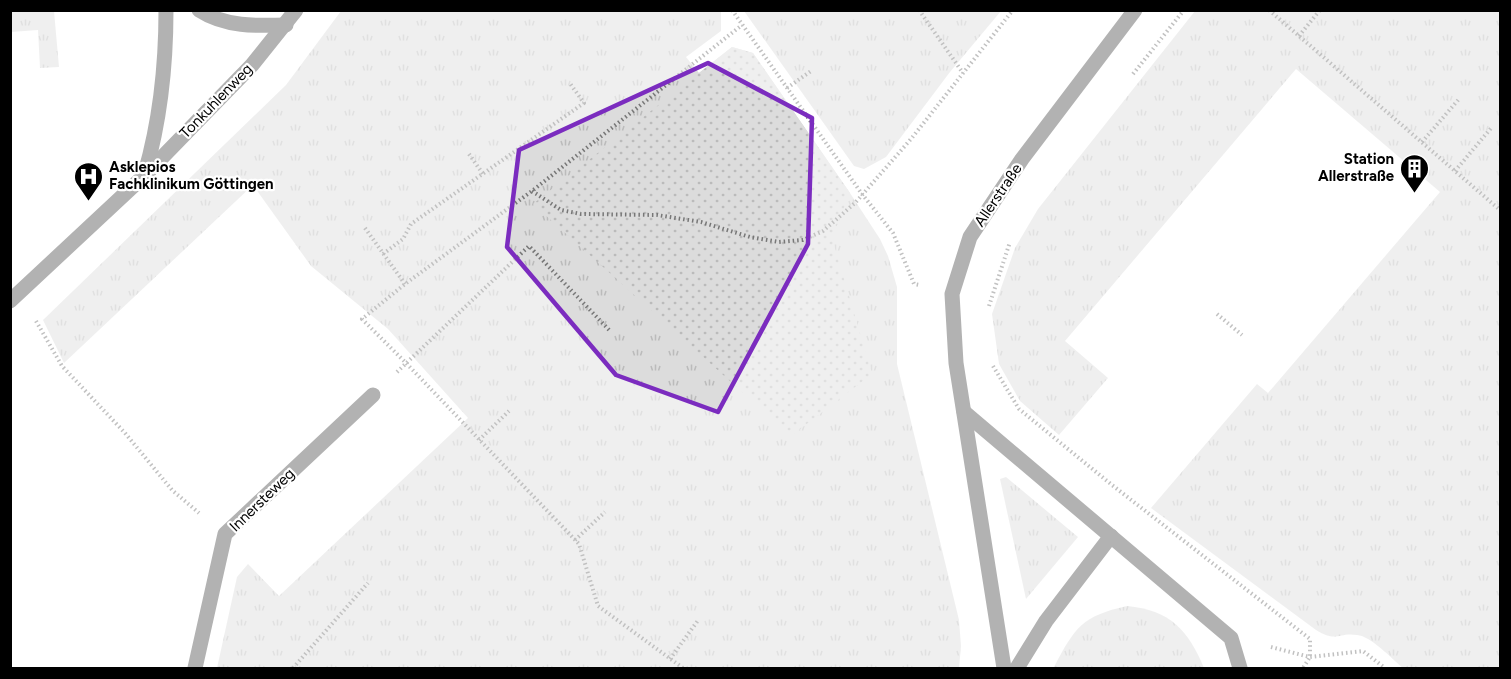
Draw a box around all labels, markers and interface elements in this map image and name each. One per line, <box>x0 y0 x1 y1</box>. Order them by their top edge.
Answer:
street label: Tonkuhlenweg <box>176 60 256 142</box>
place label: Station Allerstraße <box>1318 150 1395 185</box>
building icon: Station Allerstraße <box>1399 152 1431 194</box>
place label: Asklepios Fachklinikum Göttingen <box>109 158 274 193</box>
hospital icon: Asklepios Fachklinikum Göttingen <box>72 160 104 202</box>
street label: Allerstraße <box>970 160 1026 230</box>
street label: Innersteweg <box>226 465 298 535</box>

